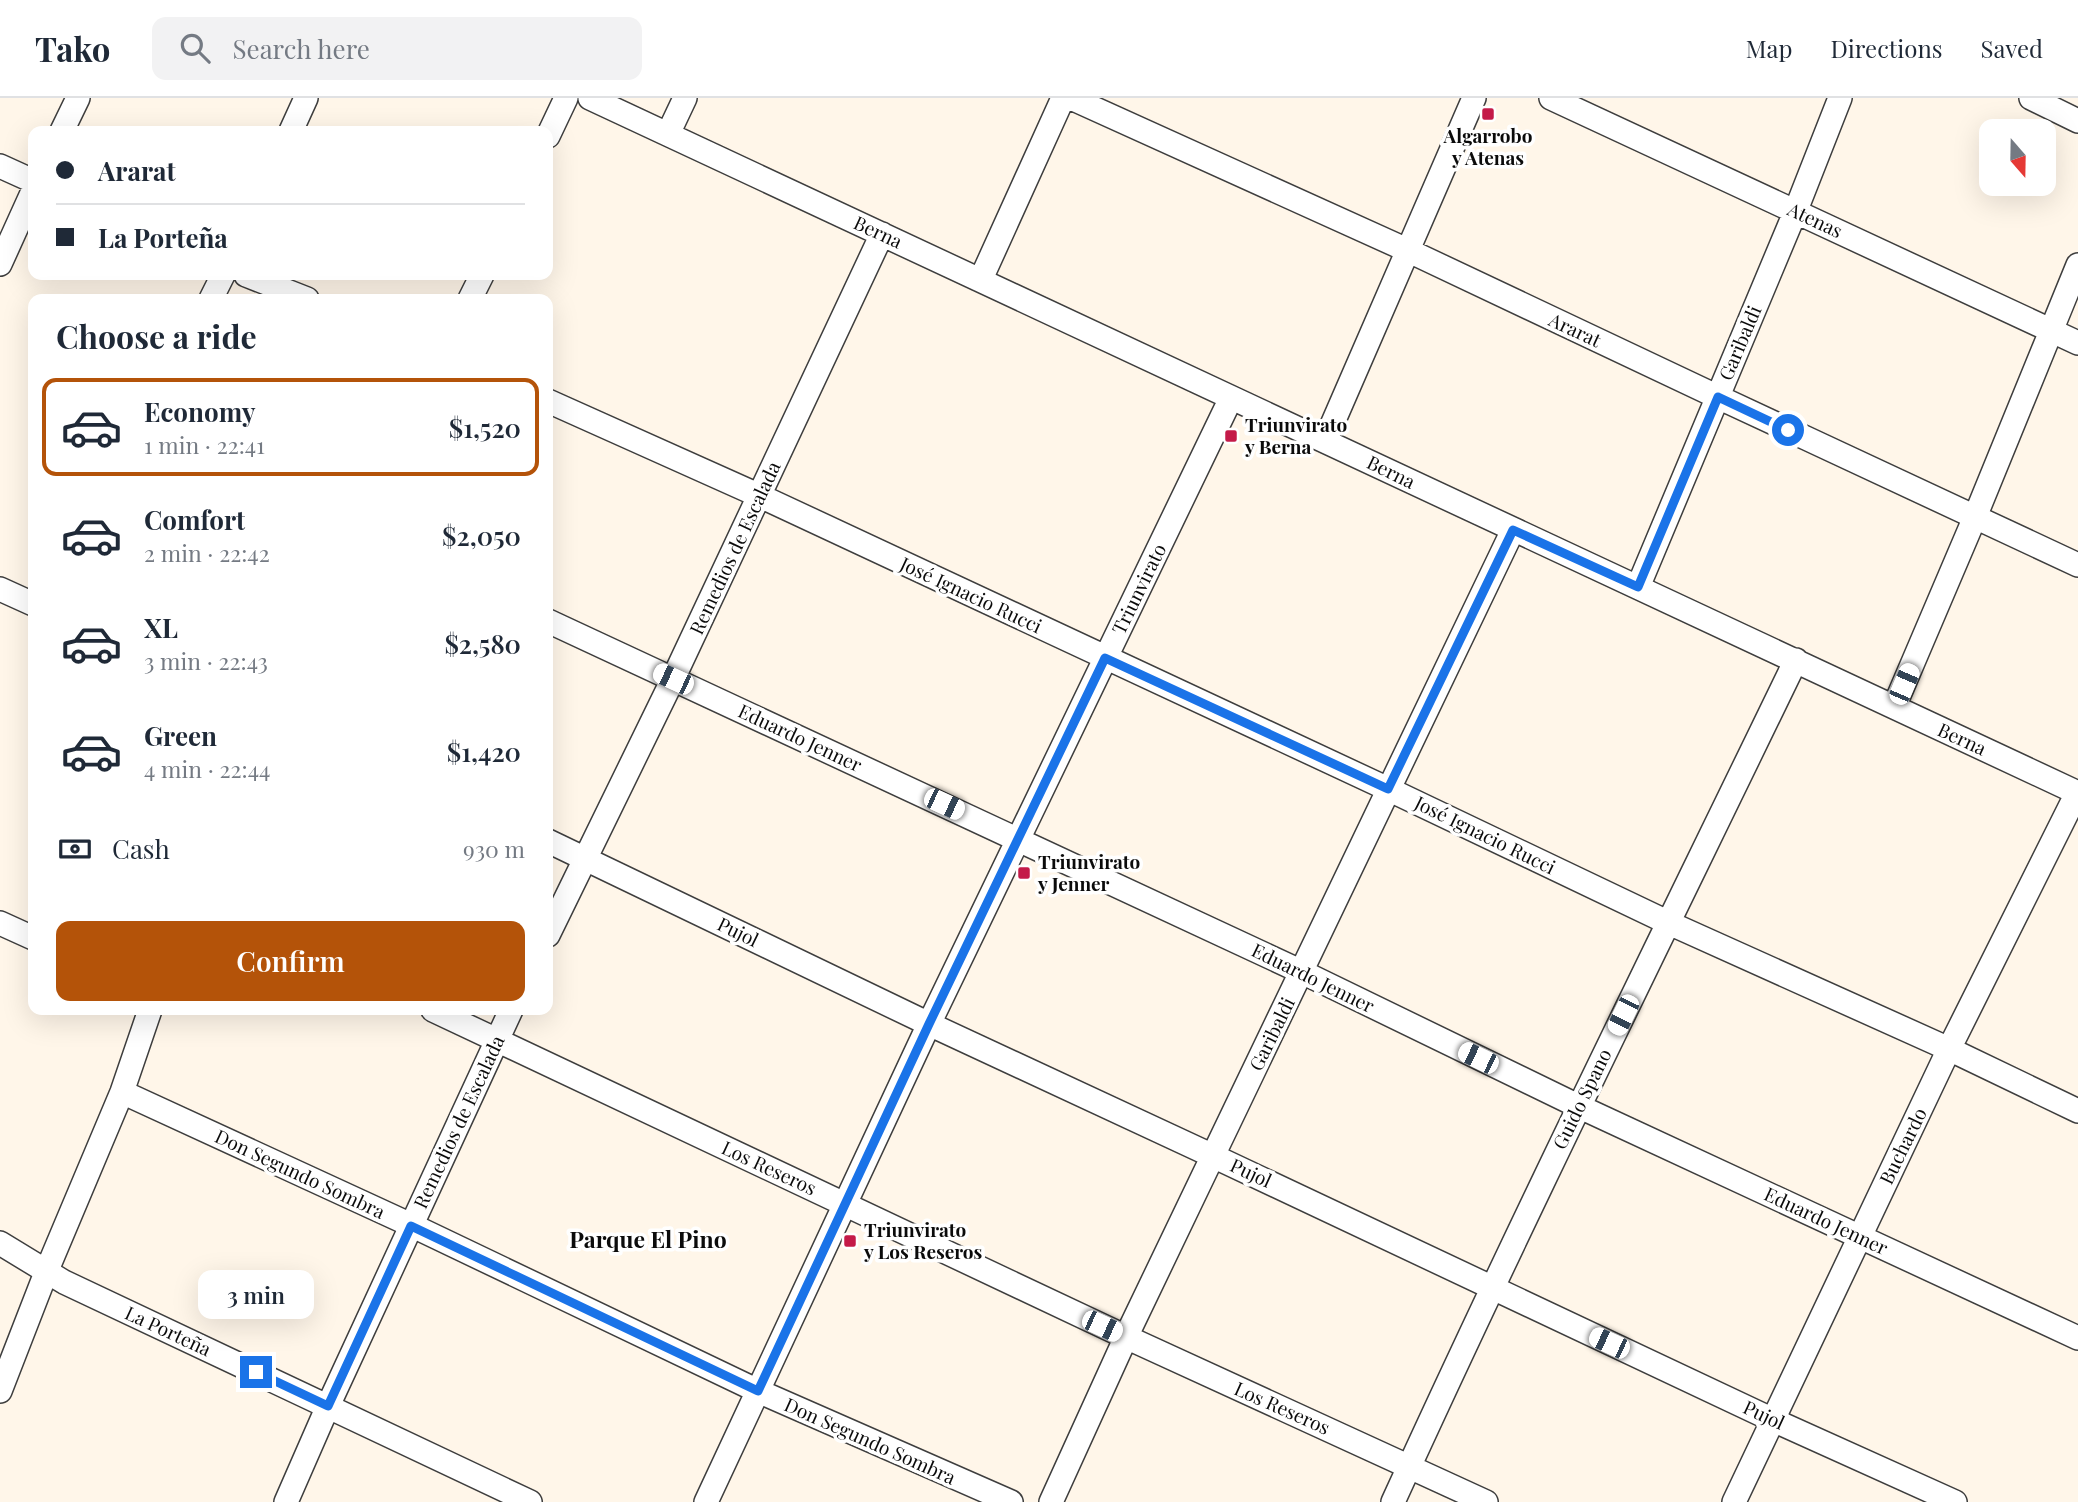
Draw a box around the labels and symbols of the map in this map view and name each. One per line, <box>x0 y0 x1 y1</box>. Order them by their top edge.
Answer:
marker: Algarrobo y Atenas <box>1480 106 1496 122</box>
north arrow <box>1979 119 2056 196</box>
place label: Algarrobo y Atenas <box>1443 122 1533 170</box>
street label: Atenas <box>1783 195 1847 243</box>
street label: Berna <box>850 209 907 254</box>
street label: Garibaldi <box>1712 301 1767 384</box>
street label: Ararat <box>1544 305 1606 353</box>
place label: Triunvirato y Berna <box>1244 411 1347 459</box>
route start <box>1772 414 1804 446</box>
marker: Triunvirato y Berna <box>1223 428 1239 444</box>
street label: Berna <box>1363 448 1420 494</box>
street label: Remedios de Escalada <box>683 456 786 638</box>
street label: Triunvirato <box>1105 539 1171 638</box>
street label: José Ignacio Rucci <box>895 549 1047 639</box>
car <box>650 661 697 697</box>
car <box>1887 661 1922 707</box>
street label: Eduardo Jenner <box>734 697 867 777</box>
street label: Berna <box>1934 716 1991 761</box>
car <box>921 786 968 822</box>
street label: José Ignacio Rucci <box>1410 788 1561 880</box>
place label: Triunvirato y Jenner <box>1037 848 1140 896</box>
marker: Triunvirato y Jenner <box>1016 865 1032 881</box>
street label: Pujol <box>713 910 764 952</box>
street label: Eduardo Jenner <box>1248 936 1380 1018</box>
street label: Garibaldi <box>1242 992 1300 1075</box>
car <box>1605 992 1642 1038</box>
street label: Remedios de Escalada <box>407 1030 510 1212</box>
car <box>1455 1039 1502 1077</box>
street label: Guido Spano <box>1546 1044 1617 1153</box>
street label: Buchardo <box>1872 1103 1932 1188</box>
street label: Don Segundo Sombra <box>211 1122 390 1224</box>
street label: Los Reseros <box>718 1134 821 1200</box>
street label: Pujol <box>1226 1151 1277 1193</box>
street label: Eduardo Jenner <box>1760 1180 1893 1260</box>
place label: Triunvirato y Los Reseros <box>863 1216 983 1264</box>
district label: Parque El Pino <box>569 1223 727 1254</box>
marker: Triunvirato y Los Reseros <box>842 1233 858 1249</box>
callout: 3 min <box>198 1270 314 1320</box>
street label: La Porteña <box>121 1299 216 1362</box>
car <box>1079 1308 1126 1344</box>
car <box>1586 1325 1633 1361</box>
route end <box>240 1356 272 1388</box>
street label: Los Reseros <box>1231 1375 1334 1440</box>
street label: Don Segundo Sombra <box>781 1391 961 1490</box>
street label: Pujol <box>1739 1393 1790 1435</box>

